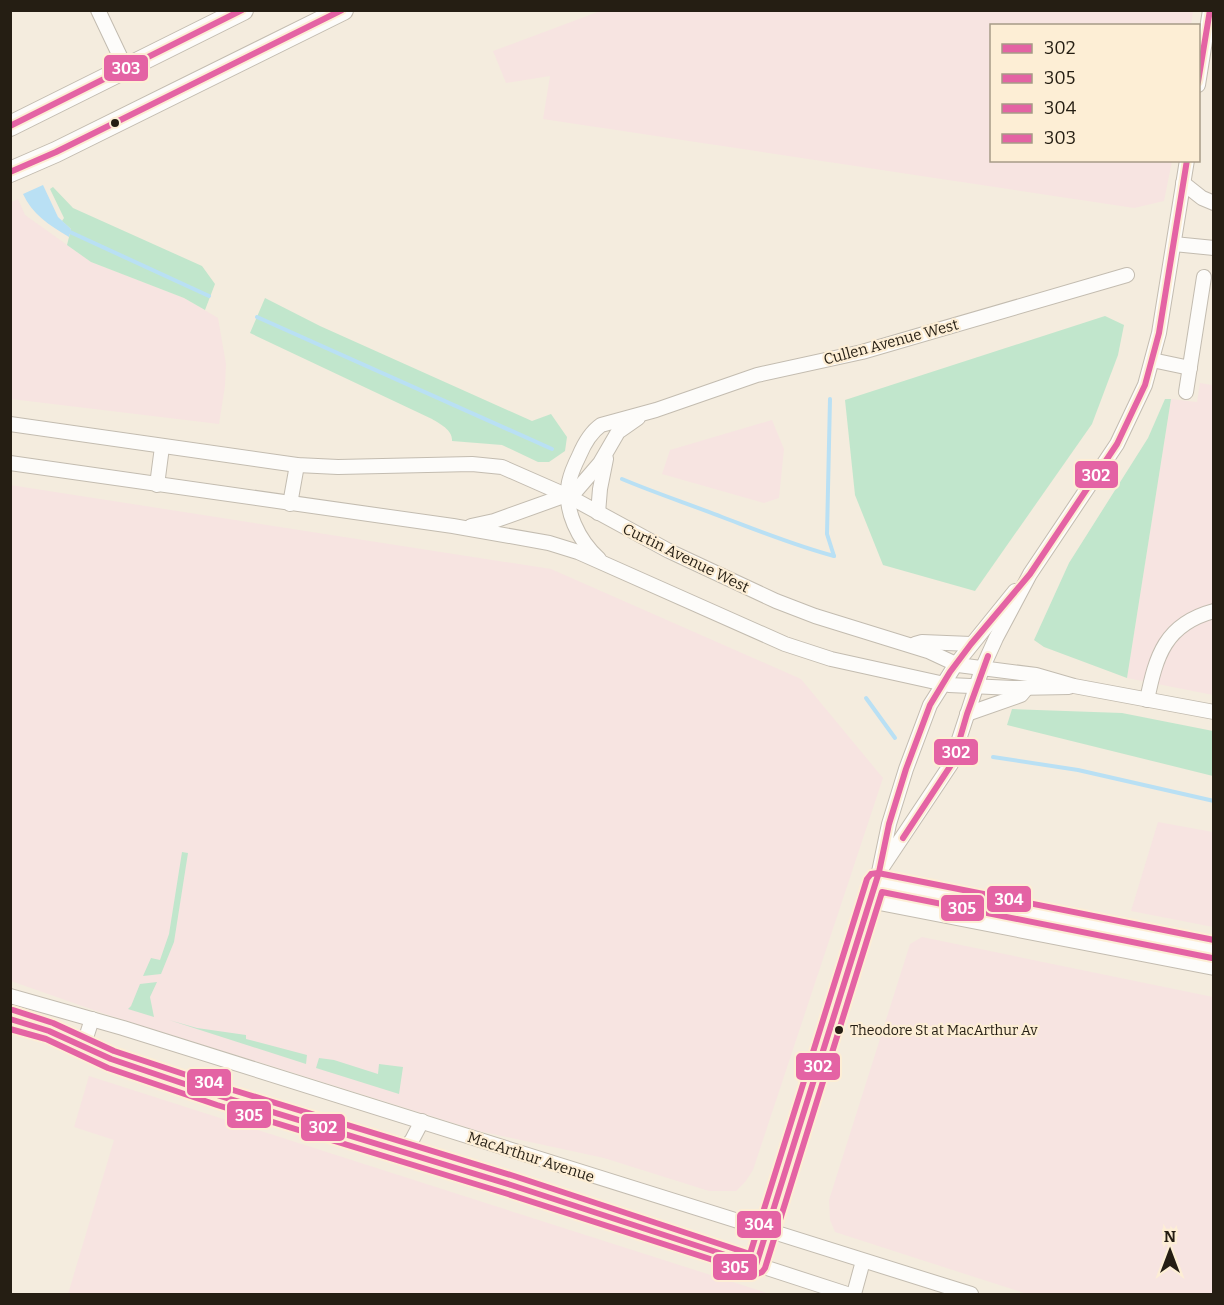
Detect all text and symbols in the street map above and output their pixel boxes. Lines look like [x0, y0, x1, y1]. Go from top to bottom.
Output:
legend [990, 24, 1200, 162]
text: 302 [1044, 37, 1076, 59]
line badge: 303 [103, 54, 149, 82]
text: 303 [112, 59, 140, 78]
text: 305 [1044, 67, 1075, 89]
text: 304 [1044, 97, 1077, 119]
unlabelled marker [109, 117, 121, 129]
text: 303 [1044, 127, 1076, 149]
street label: Cullen Avenue West [822, 315, 961, 369]
line badge: 302 [1074, 460, 1119, 489]
text: 302 [1082, 466, 1110, 485]
street label: Curtin Avenue West [620, 520, 753, 597]
line badge: 302 [933, 738, 979, 766]
text: 302 [942, 743, 970, 762]
line badge: 304 [986, 885, 1032, 913]
text: 304 [994, 890, 1024, 909]
line badge: 305 [940, 894, 985, 922]
text: 305 [948, 899, 976, 918]
place label: Theodore St at MacArthur Av [850, 1022, 1038, 1039]
marker: Theodore St at MacArthur Av [833, 1024, 845, 1036]
line badge: 302 [795, 1052, 841, 1081]
text: 302 [804, 1057, 832, 1076]
line badge: 304 [186, 1068, 232, 1097]
text: 304 [194, 1073, 224, 1092]
line badge: 305 [226, 1100, 272, 1129]
text: 305 [235, 1106, 263, 1125]
line badge: 302 [300, 1113, 346, 1142]
text: 302 [309, 1118, 337, 1137]
street label: MacArthur Avenue [465, 1128, 597, 1186]
line badge: 304 [736, 1210, 782, 1239]
text: 304 [744, 1215, 774, 1234]
north arrow [1140, 1221, 1200, 1281]
text: N [1164, 1227, 1176, 1246]
line badge: 305 [712, 1253, 758, 1281]
text: 305 [721, 1258, 749, 1277]

